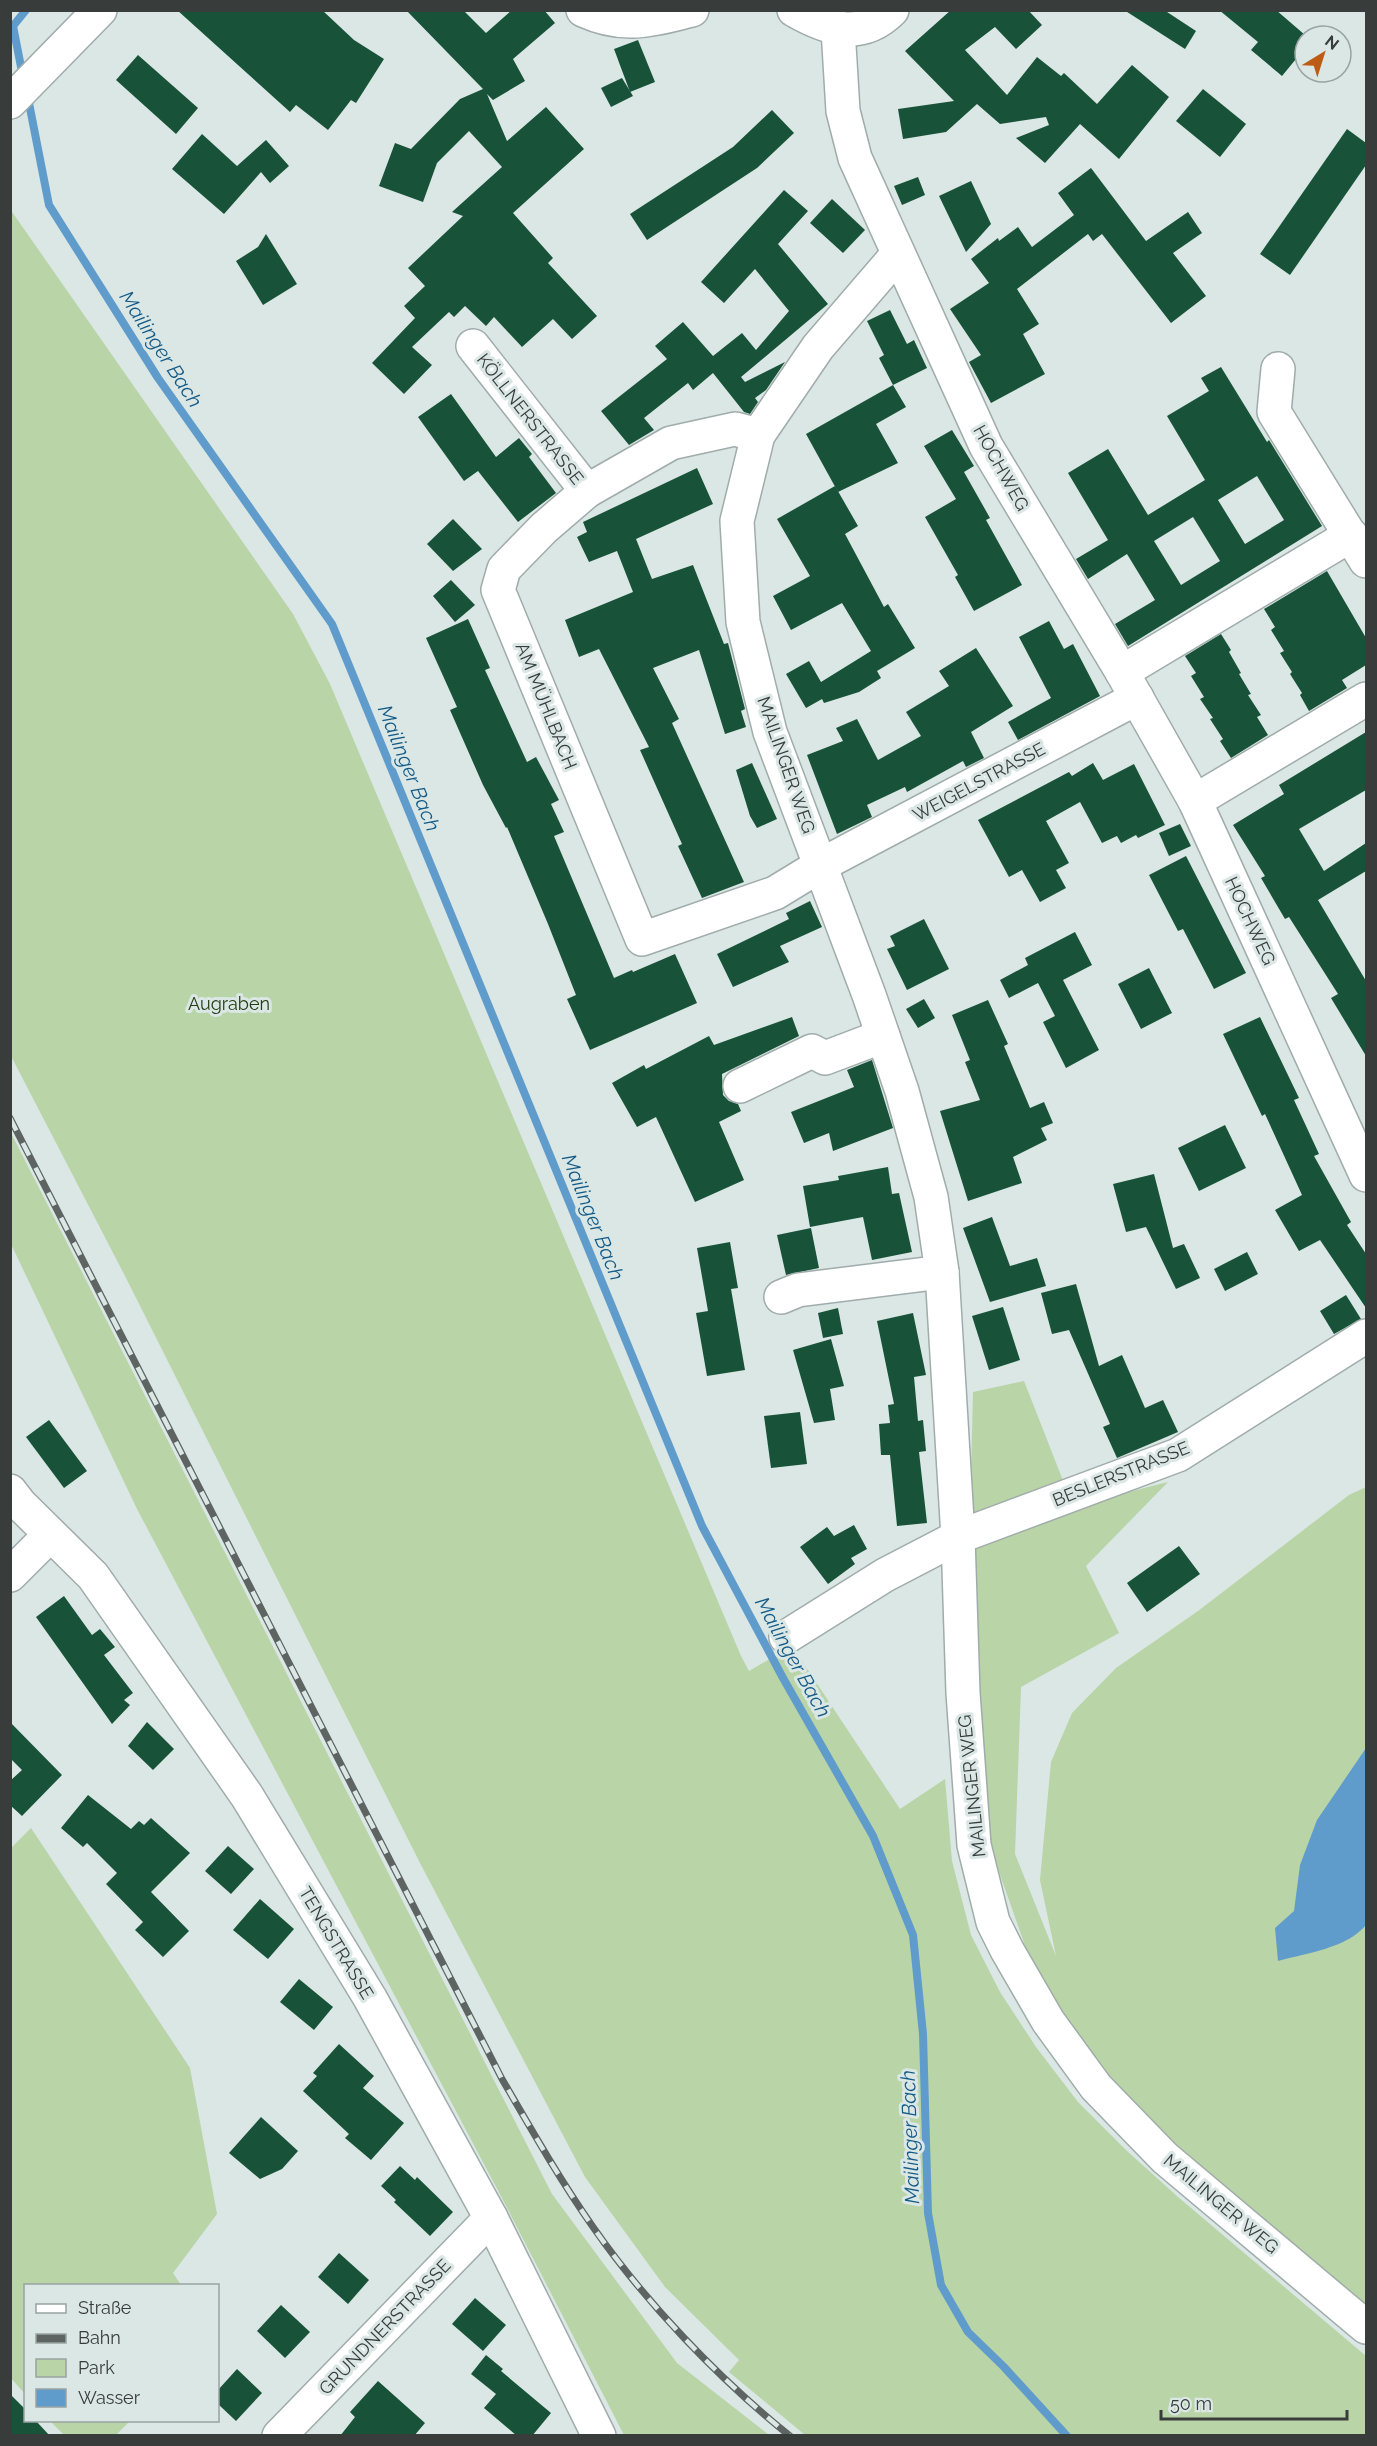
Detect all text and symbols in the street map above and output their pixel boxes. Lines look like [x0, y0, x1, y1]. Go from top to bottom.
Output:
north arrow [1293, 24, 1353, 84]
text: N [1321, 31, 1343, 54]
water label: Mailinger Bach [114, 286, 208, 412]
street label: KÖLLNERSTRASSE [473, 349, 588, 488]
street label: HOCHWEG [969, 421, 1034, 514]
street label: AM MÜHLBACH [511, 639, 581, 772]
street label: MAILINGER WEG [753, 694, 820, 836]
water label: Mailinger Bach [373, 701, 445, 835]
street label: WEIGELSTRASSE [909, 738, 1049, 825]
street label: HOCHWEG [1221, 873, 1280, 968]
park label: Augraben [188, 993, 270, 1014]
water label: Mailinger Bach [557, 1150, 629, 1284]
street label: BESLERSTRASSE [1049, 1437, 1192, 1511]
water label: Mailinger Bach [750, 1593, 836, 1721]
street label: MAILINGER WEG [954, 1714, 989, 1858]
street label: TENGSTRASSE [295, 1883, 378, 2003]
water label: Mailinger Bach [896, 2070, 924, 2204]
street label: MAILINGER WEG [1160, 2150, 1283, 2258]
street label: GRUNDNERSTRASSE [315, 2255, 455, 2399]
legend [24, 2284, 219, 2422]
text: Straße [78, 2297, 132, 2318]
text: Bahn [78, 2327, 121, 2348]
text: Park [78, 2357, 115, 2378]
scale bar [1161, 2383, 1347, 2421]
text: Wasser [78, 2387, 141, 2408]
text: 50 m [1170, 2393, 1212, 2414]

